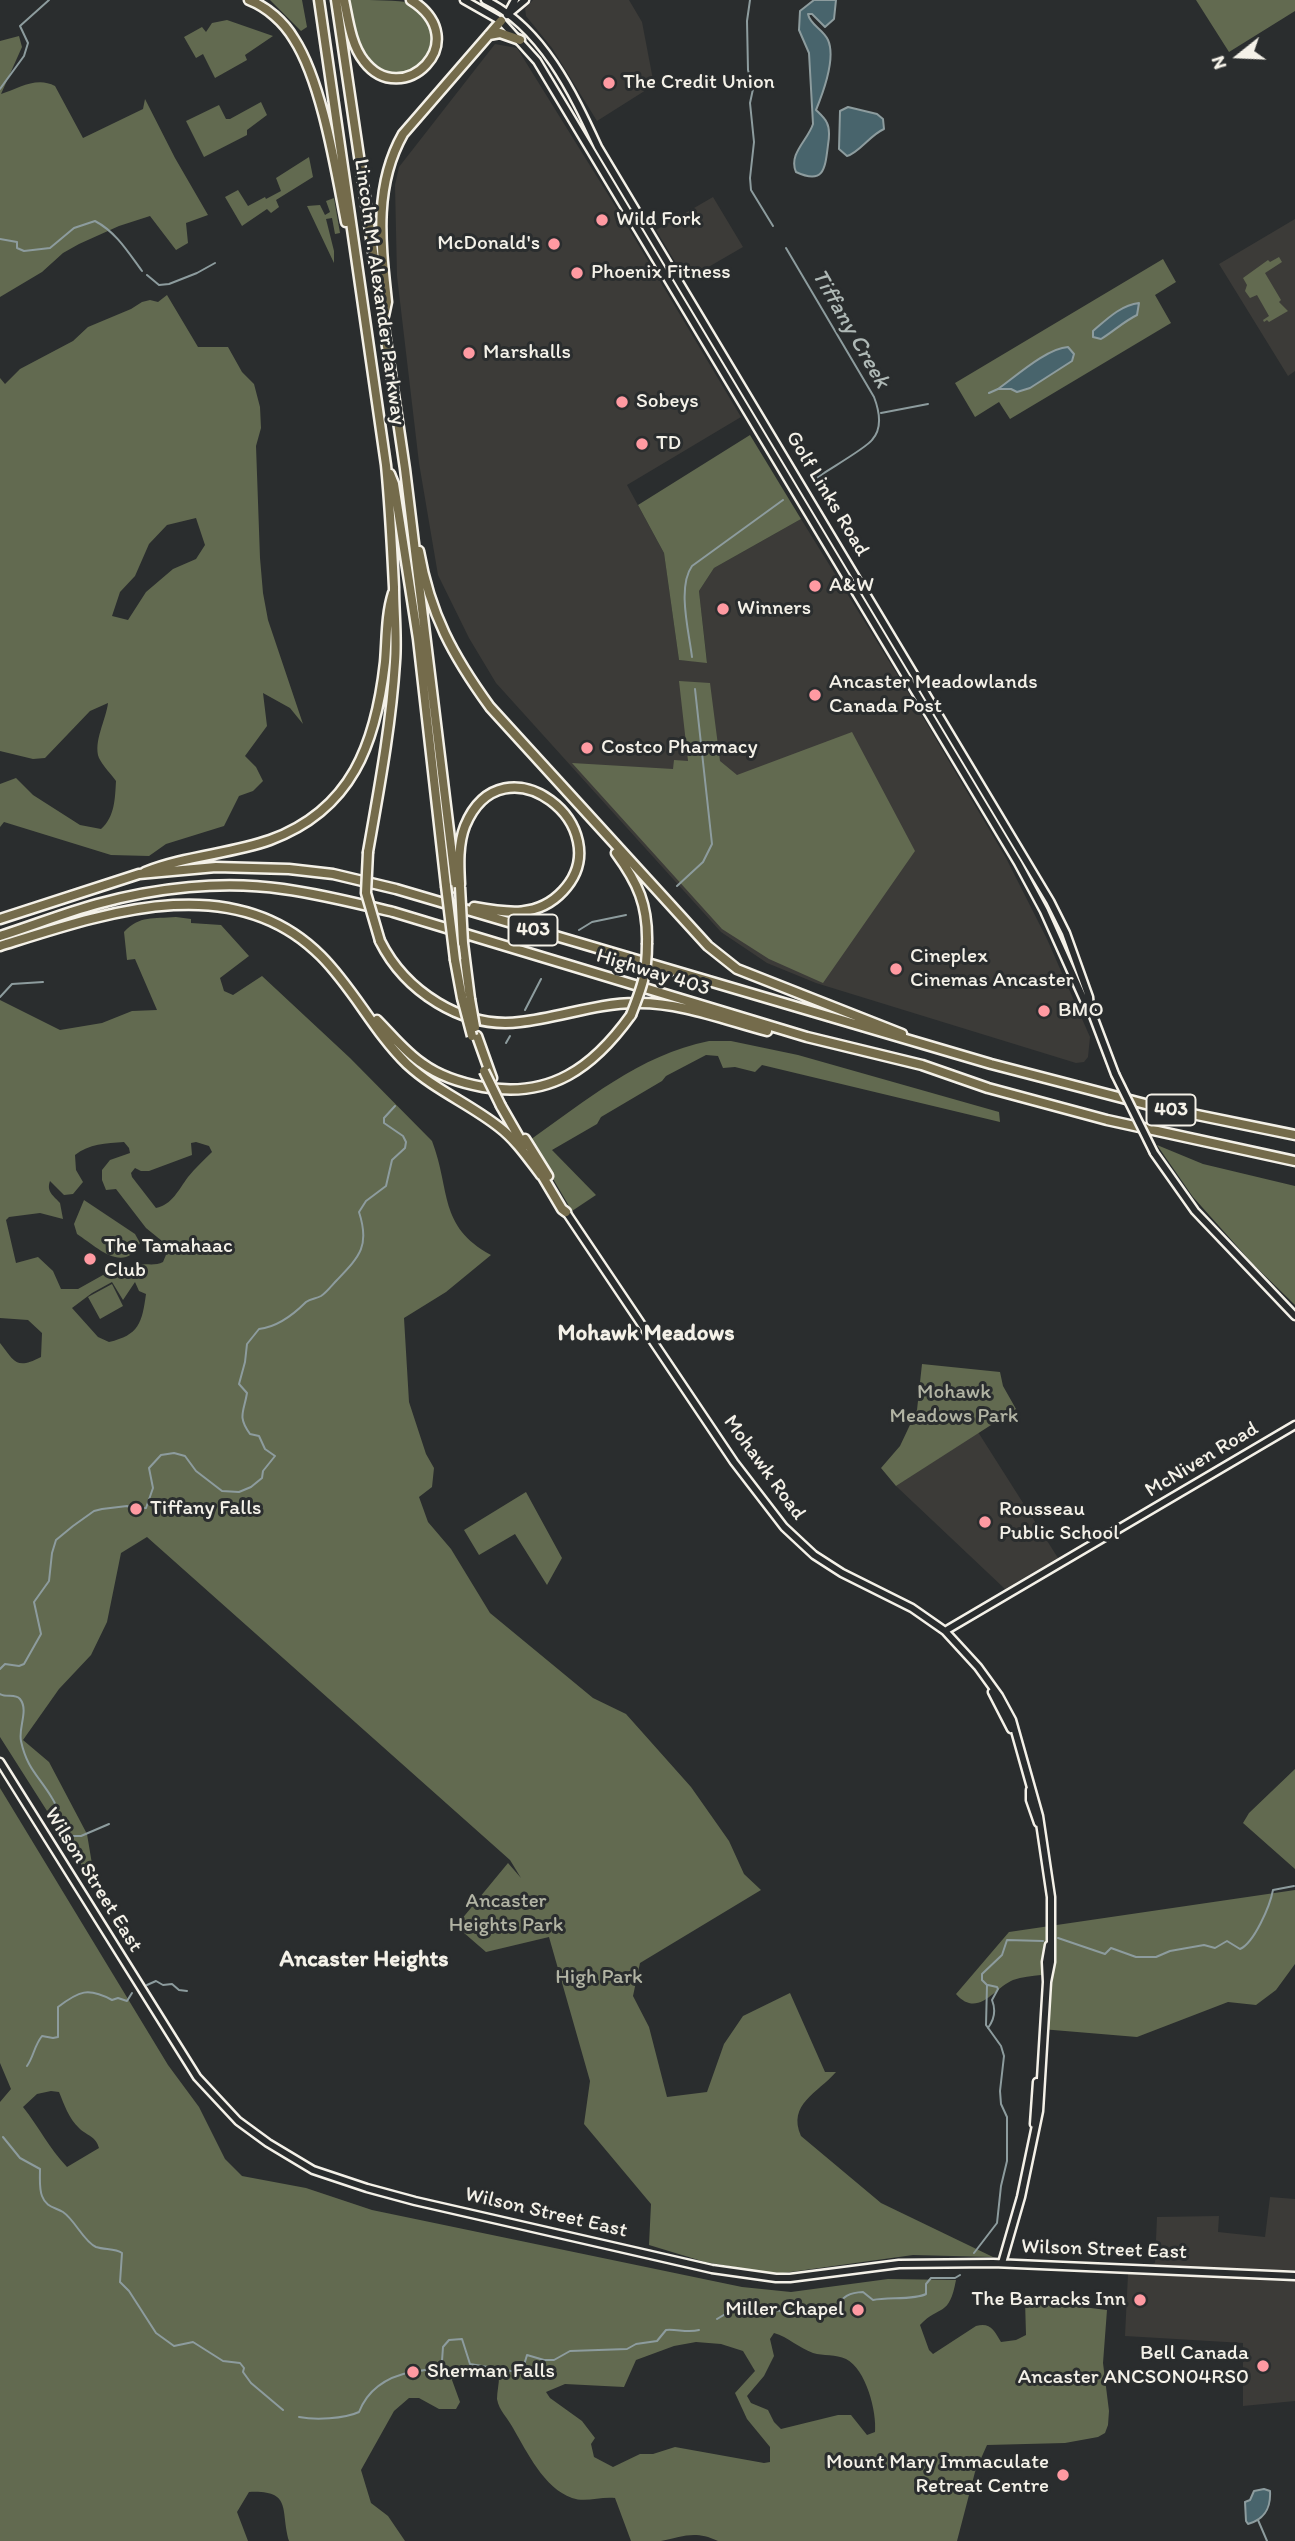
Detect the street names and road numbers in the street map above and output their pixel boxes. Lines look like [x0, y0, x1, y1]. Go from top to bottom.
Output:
street label: Lincoln M. Alexander Parkway [348, 157, 410, 427]
street label: Golf Links Road [780, 427, 874, 561]
road number: 403 [508, 914, 558, 946]
street label: Highway 403 [593, 944, 713, 1002]
road number: 403 [1146, 1094, 1196, 1126]
street label: Mohawk Road [717, 1410, 811, 1526]
street label: McNiven Road [1141, 1416, 1263, 1504]
street label: Wilson Street East [38, 1803, 148, 1957]
street label: Wilson Street East [462, 2182, 630, 2244]
street label: Wilson Street East [1021, 2235, 1187, 2265]

